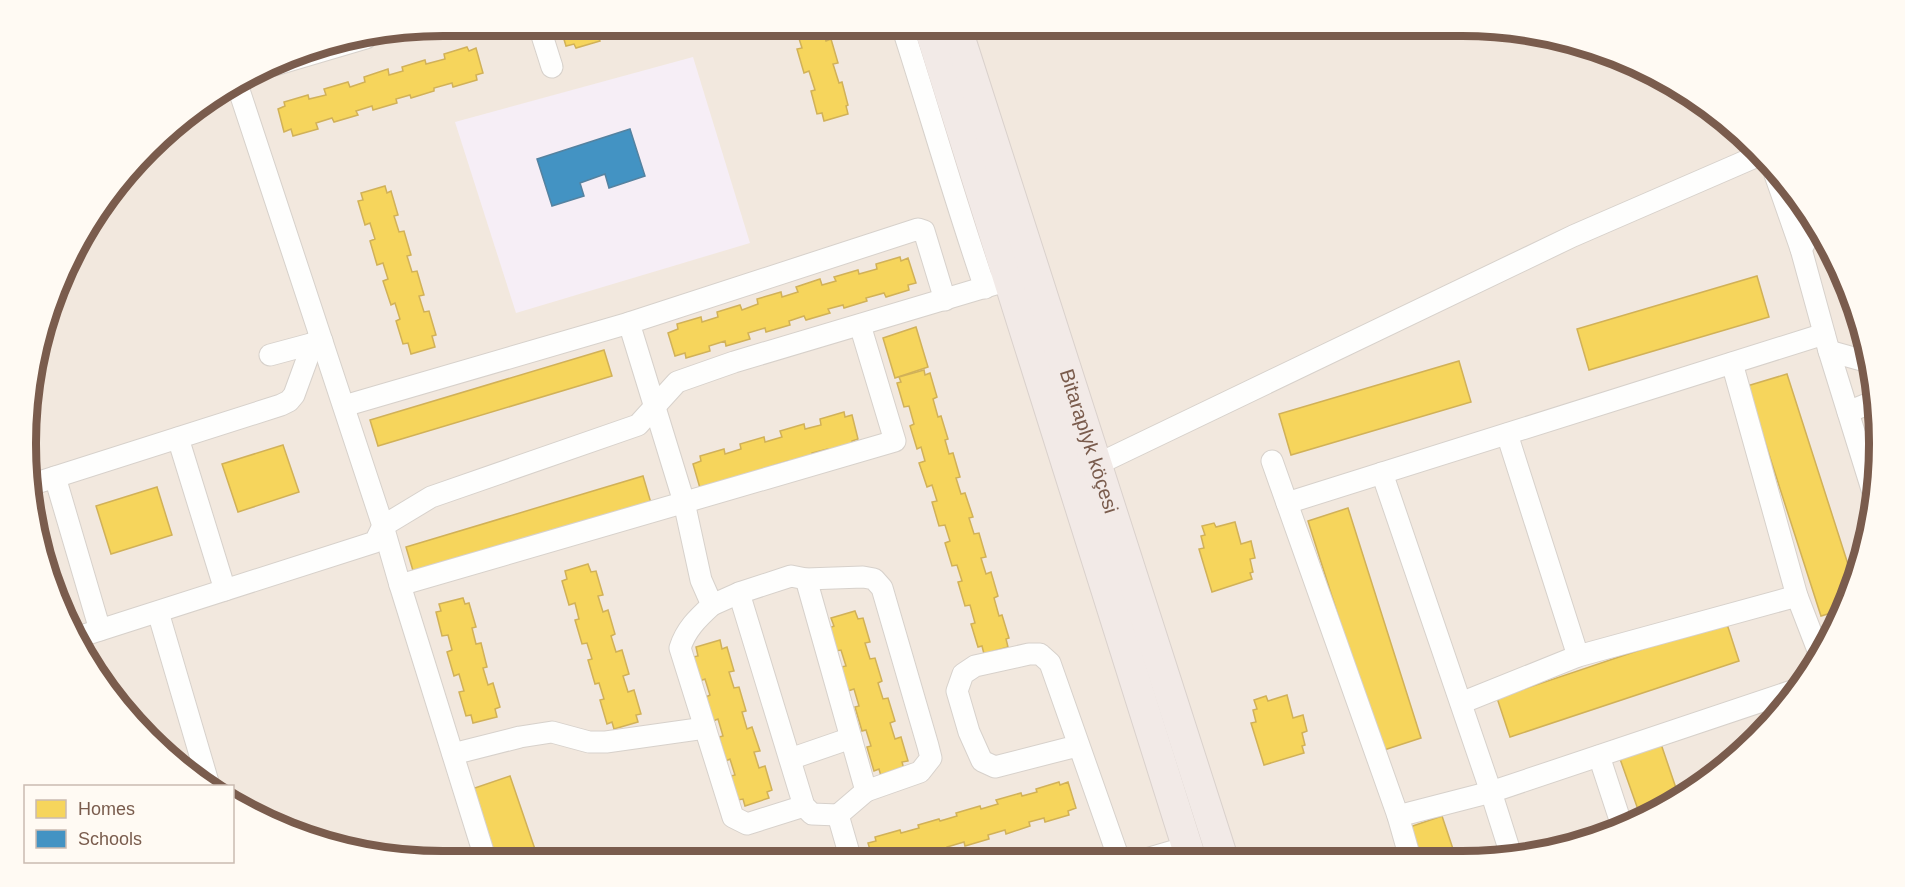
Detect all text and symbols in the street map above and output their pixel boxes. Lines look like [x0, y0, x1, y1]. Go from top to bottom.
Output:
street label: Bitaraplyk köçesi [1056, 366, 1122, 516]
legend [24, 785, 234, 863]
text: Homes [78, 799, 135, 819]
text: Schools [78, 829, 142, 849]

